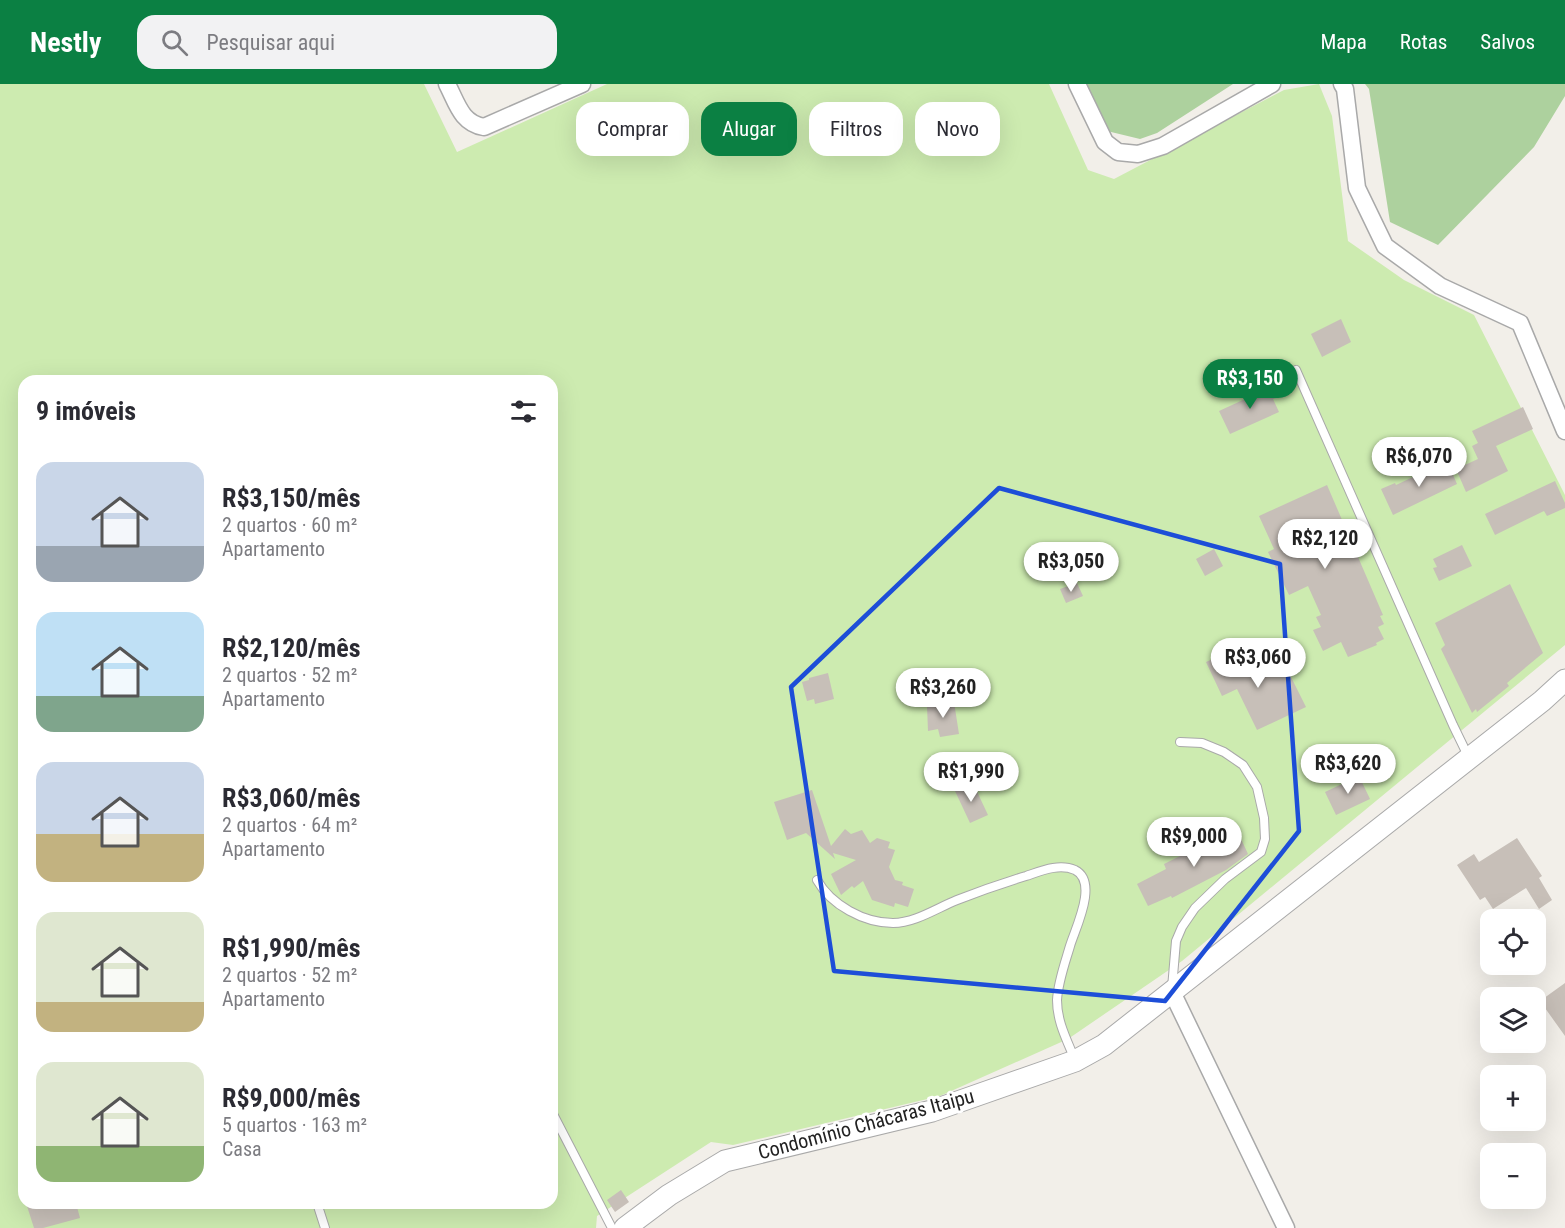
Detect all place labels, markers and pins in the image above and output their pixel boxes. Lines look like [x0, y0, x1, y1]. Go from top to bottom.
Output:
pin: R$3,150 [1195, 359, 1305, 410]
pin: R$6,070 [1364, 437, 1474, 488]
pin: R$2,120 [1270, 519, 1380, 570]
pin: R$3,050 [1016, 542, 1126, 593]
pin: R$3,060 [1203, 638, 1313, 689]
pin: R$3,260 [888, 668, 998, 719]
pin: R$3,620 [1293, 744, 1403, 795]
pin: R$1,990 [916, 752, 1026, 803]
pin: R$9,000 [1139, 817, 1249, 868]

